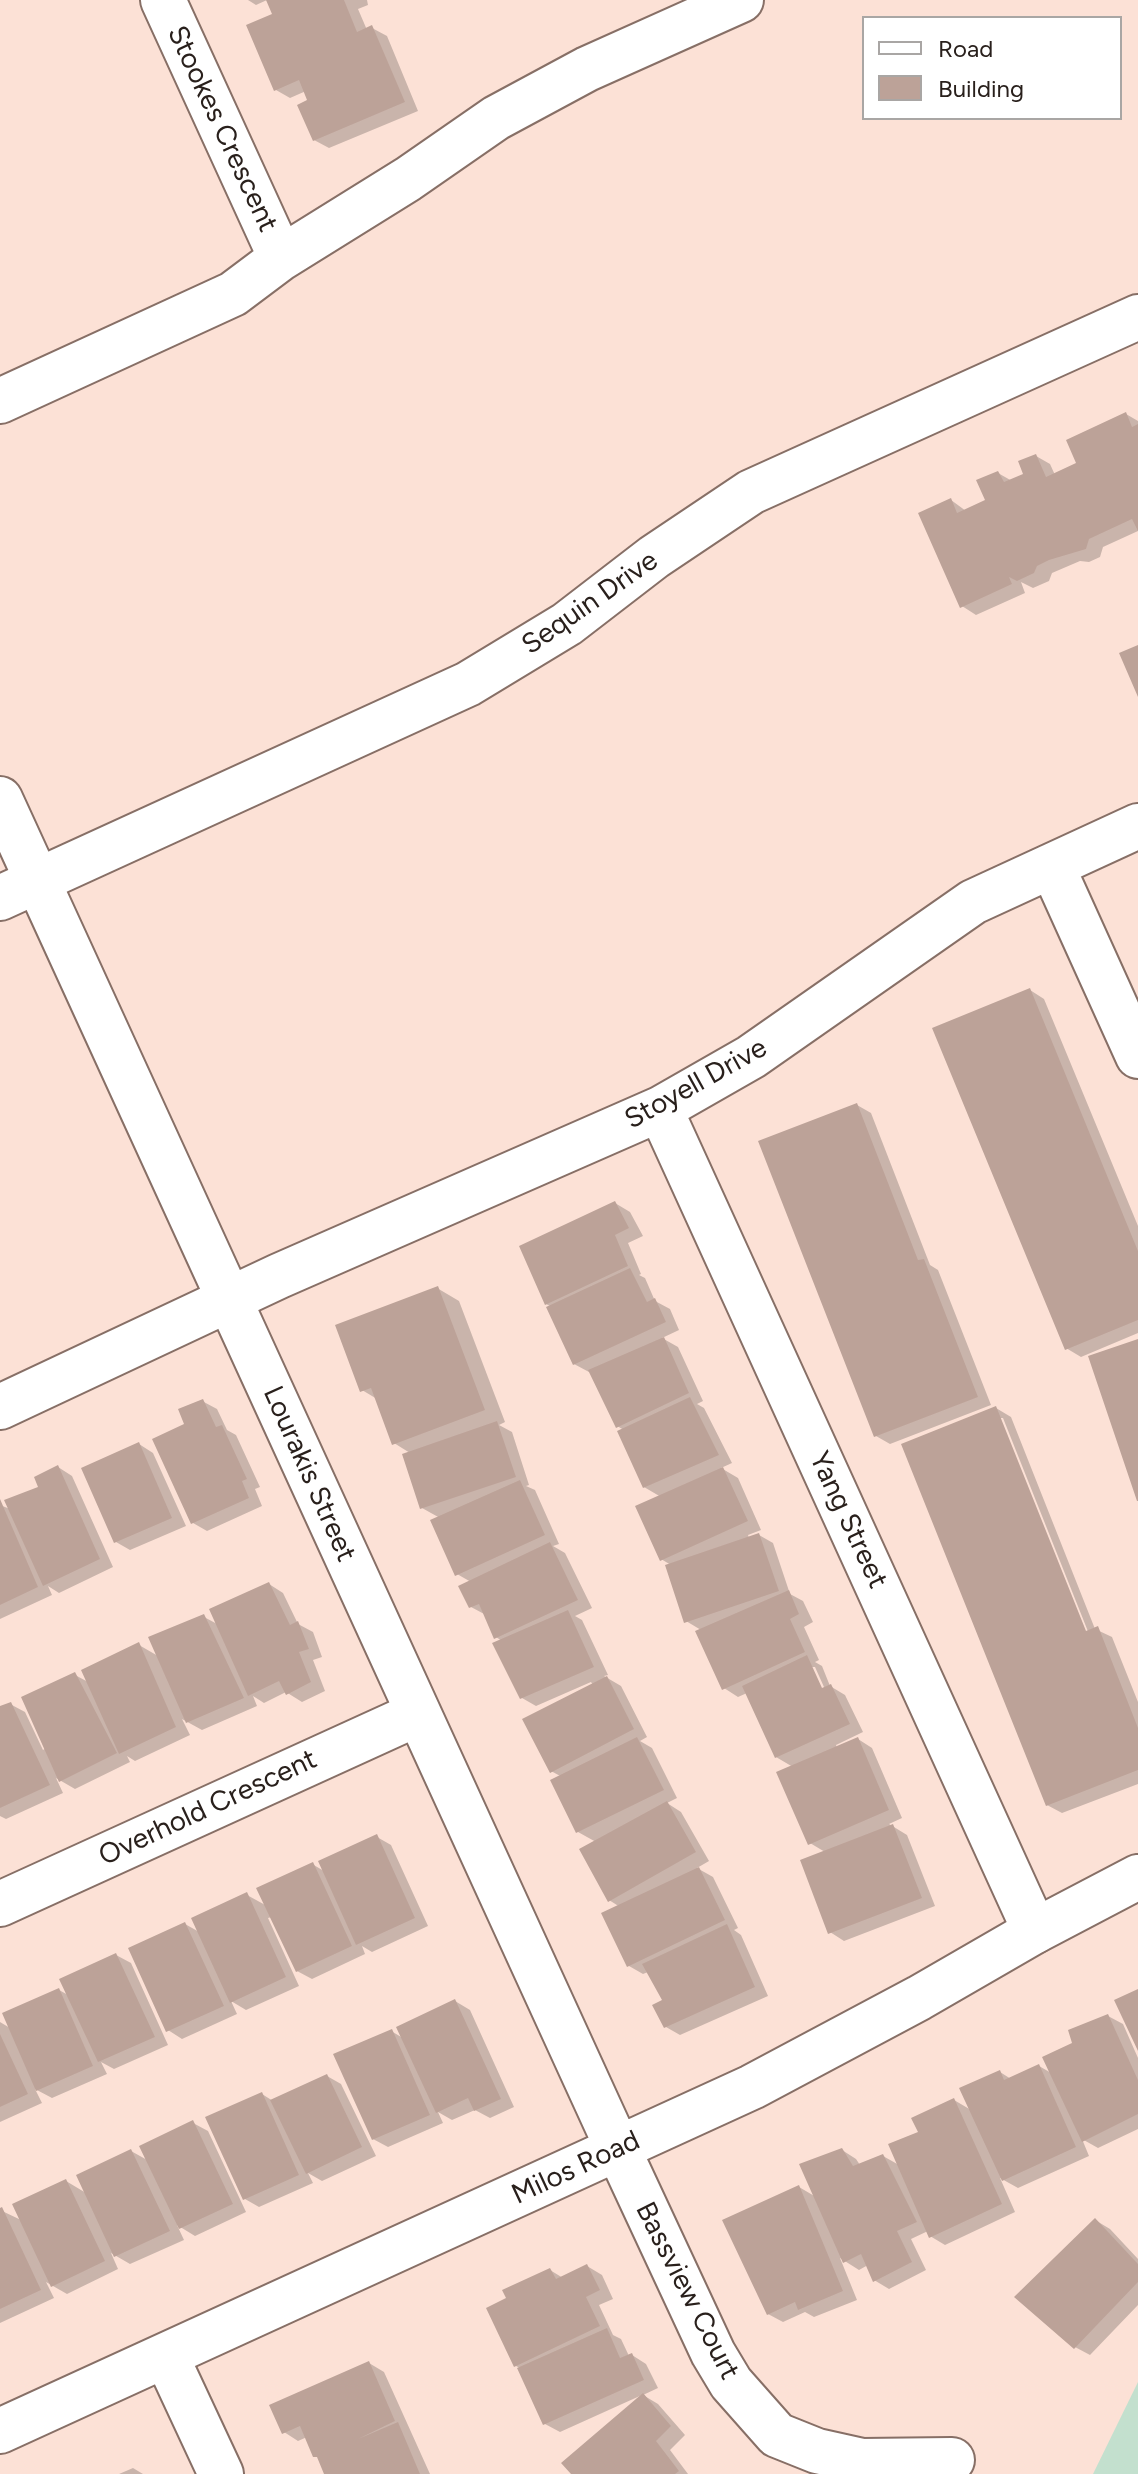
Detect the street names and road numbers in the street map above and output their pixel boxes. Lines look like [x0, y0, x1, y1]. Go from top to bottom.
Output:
street label: Stookes Crescent [160, 21, 284, 237]
street label: Sequin Drive [516, 544, 664, 662]
street label: Stoyell Drive [619, 1031, 773, 1137]
street label: Lourakis Street [255, 1381, 363, 1567]
street label: Yang Street [802, 1446, 894, 1594]
street label: Overhold Crescent [94, 1743, 322, 1873]
street label: Milos Road [507, 2124, 645, 2212]
street label: Bassview Court [628, 2197, 746, 2385]

